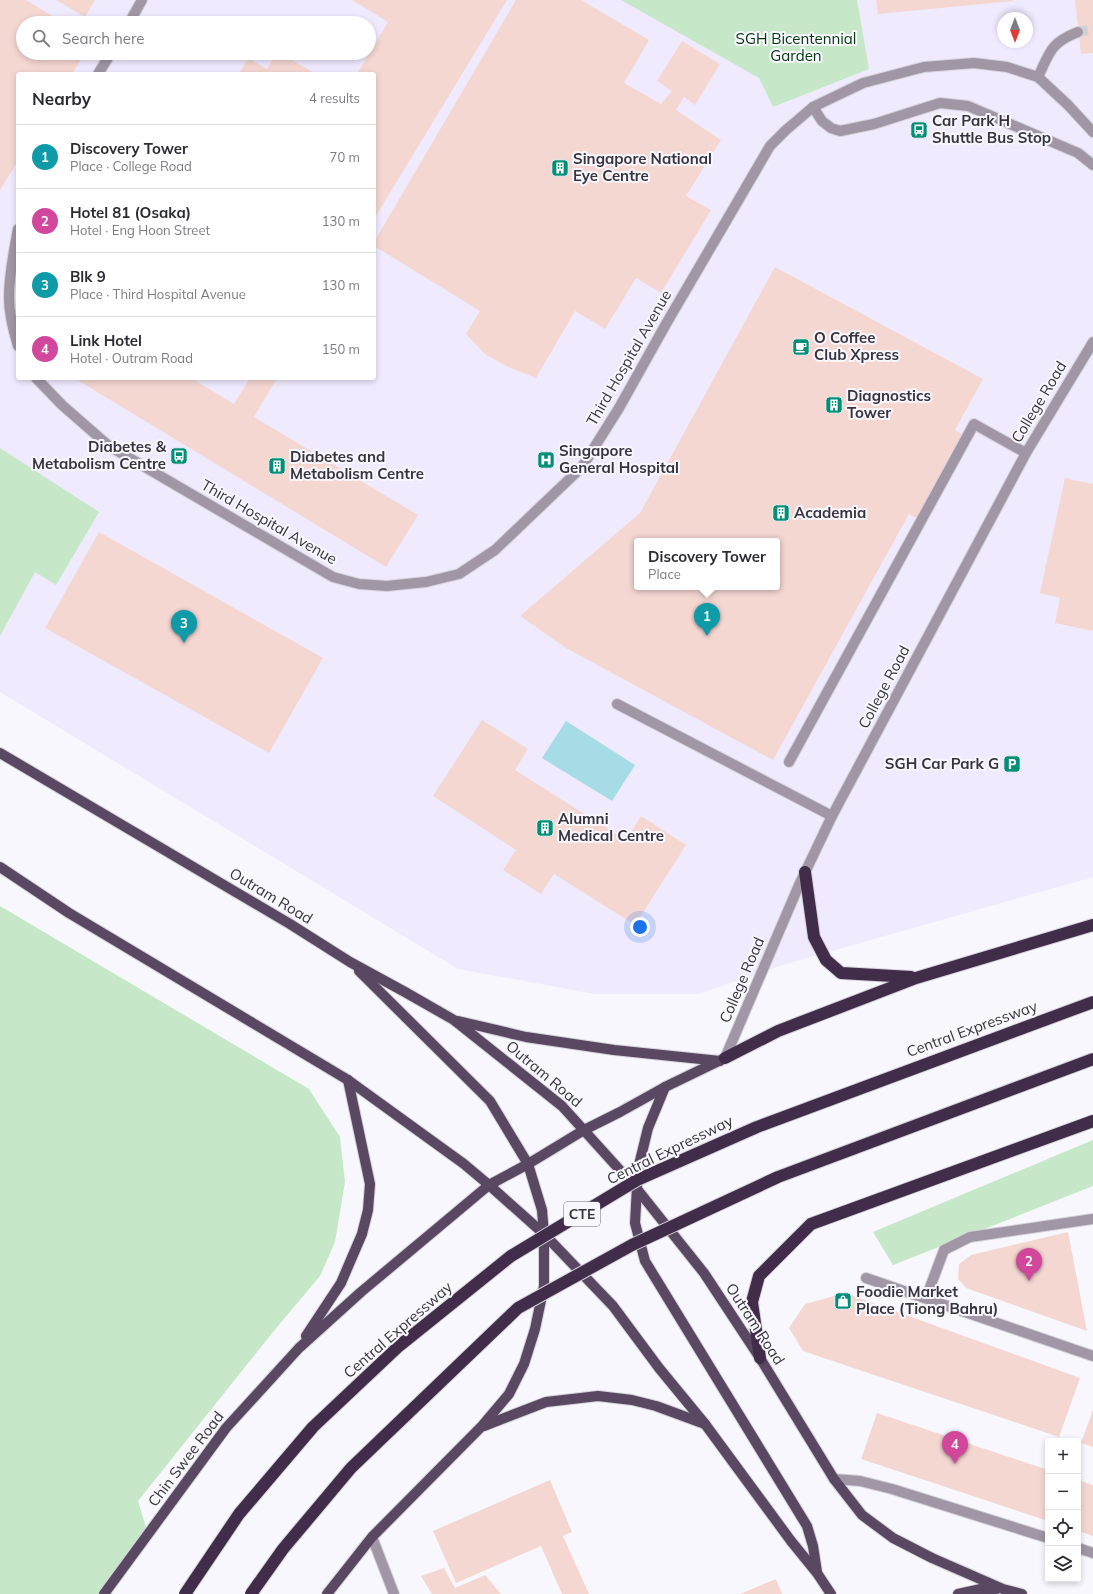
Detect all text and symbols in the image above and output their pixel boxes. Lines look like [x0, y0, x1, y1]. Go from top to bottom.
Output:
north arrow [997, 12, 1033, 48]
search box [16, 16, 376, 60]
icon: search [30, 27, 52, 49]
text: Search here [62, 29, 144, 48]
park label: SGH Bicentennial Garden [736, 29, 856, 65]
text: Nearby [32, 88, 91, 109]
text: 4 results [309, 90, 360, 106]
place label: Car Park H Shuttle Bus Stop [932, 111, 1051, 147]
bus stop icon: Car Park H Shuttle Bus Stop [909, 120, 929, 140]
text: Discovery Tower [70, 139, 188, 158]
text: 1 [41, 149, 49, 165]
text: 70 m [330, 149, 360, 165]
place label: Singapore National Eye Centre [573, 149, 712, 185]
text: Place · College Road [70, 158, 192, 174]
building icon: Singapore National Eye Centre [550, 158, 570, 178]
text: Hotel 81 (Osaka) [70, 203, 191, 222]
text: 2 [41, 213, 49, 229]
text: 130 m [322, 213, 360, 229]
text: Hotel · Eng Hoon Street [70, 222, 210, 238]
text: Blk 9 [70, 267, 106, 286]
text: 3 [41, 277, 49, 293]
text: 130 m [322, 277, 360, 293]
text: Place · Third Hospital Avenue [70, 286, 246, 302]
street label: Third Hospital Avenue [582, 286, 675, 429]
place label: O Coffee Club Xpress [814, 328, 899, 364]
text: Link Hotel [70, 331, 142, 350]
cafe icon: O Coffee Club Xpress [791, 337, 811, 357]
text: 4 [41, 341, 49, 357]
text: 150 m [322, 341, 360, 357]
text: Hotel · Outram Road [70, 350, 193, 366]
street label: College Road [1007, 358, 1070, 446]
place label: Diagnostics Tower [847, 386, 931, 422]
building icon: Diagnostics Tower [824, 395, 844, 415]
place label: Diabetes & Metabolism Centre [32, 437, 167, 473]
place label: Singapore General Hospital [559, 441, 679, 477]
bus stop icon: Diabetes & Metabolism Centre [169, 446, 189, 466]
place label: Diabetes and Metabolism Centre [290, 447, 424, 483]
hospital icon: Singapore General Hospital [536, 450, 556, 470]
building icon: Diabetes and Metabolism Centre [267, 456, 287, 476]
street label: Third Hospital Avenue [198, 475, 341, 568]
building icon: Academia [771, 503, 791, 523]
place label: Academia [794, 503, 866, 522]
popup [634, 538, 780, 590]
text: Discovery Tower [648, 547, 766, 566]
text: Place [648, 566, 681, 582]
pin: 1 [694, 603, 720, 636]
pin: 3 [171, 610, 197, 643]
street label: College Road [854, 642, 913, 732]
place label: SGH Car Park G [885, 754, 999, 773]
parking icon: SGH Car Park G [1002, 754, 1022, 774]
place label: Alumni Medical Centre [558, 809, 664, 845]
building icon: Alumni Medical Centre [535, 818, 555, 838]
street label: Outram Road [226, 863, 316, 928]
your location [630, 917, 650, 937]
street label: College Road [715, 934, 768, 1026]
street label: Central Expressway [904, 996, 1040, 1061]
street label: Outram Road [502, 1036, 586, 1111]
street label: Central Expressway [604, 1111, 736, 1188]
road number: CTE [564, 1202, 600, 1226]
pin: 2 [1016, 1248, 1042, 1281]
street label: Central Expressway [339, 1277, 456, 1382]
street label: Outram Road [722, 1279, 789, 1368]
place label: Foodie Market Place (Tiong Bahru) [856, 1282, 998, 1318]
shop icon: Foodie Market Place (Tiong Bahru) [833, 1291, 853, 1311]
street label: Chin Swee Road [144, 1407, 228, 1510]
pin: 4 [942, 1431, 968, 1464]
map controls [1045, 1438, 1081, 1582]
button: + [1045, 1438, 1081, 1474]
button: − [1045, 1474, 1081, 1510]
button: locate [1045, 1510, 1081, 1546]
button: layers [1045, 1546, 1081, 1582]

